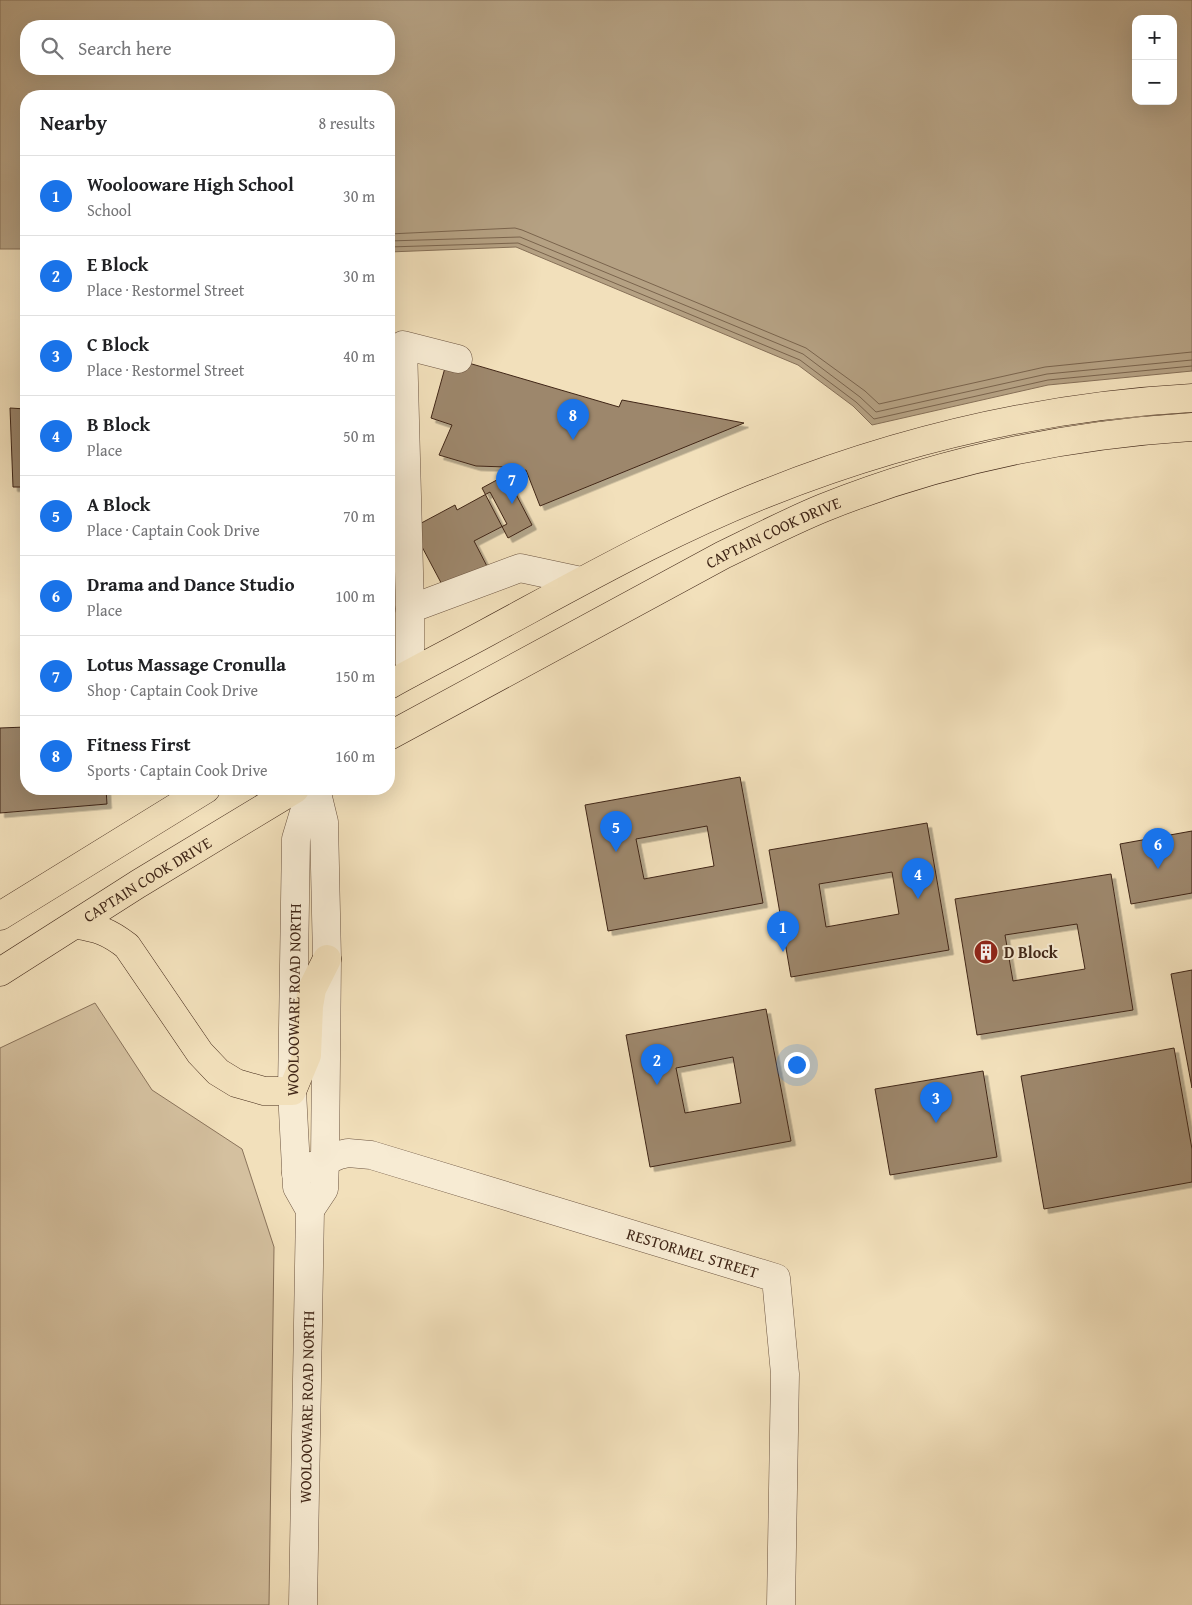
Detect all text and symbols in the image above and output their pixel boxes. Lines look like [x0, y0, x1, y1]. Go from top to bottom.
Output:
map controls [1132, 15, 1177, 105]
button: + [1132, 15, 1177, 60]
search box [20, 20, 395, 75]
icon: search [38, 34, 66, 62]
text: Search here [78, 34, 172, 62]
button: − [1132, 60, 1177, 105]
text: Nearby [40, 107, 107, 138]
text: 8 results [318, 111, 375, 135]
text: Woolooware High School [87, 170, 294, 198]
text: 1 [52, 184, 60, 208]
text: 30 m [343, 184, 375, 208]
text: School [87, 198, 131, 222]
text: E Block [87, 250, 148, 278]
text: 2 [52, 264, 60, 288]
text: 30 m [343, 264, 375, 288]
text: Place · Restormel Street [87, 278, 245, 302]
text: C Block [87, 330, 149, 358]
text: 3 [52, 344, 60, 368]
text: 40 m [343, 344, 375, 368]
text: Place · Restormel Street [87, 358, 245, 382]
pin: 8 [557, 399, 589, 440]
text: B Block [87, 410, 150, 438]
text: 4 [52, 424, 60, 448]
text: 50 m [343, 424, 375, 448]
text: Place [87, 438, 122, 462]
pin: 7 [496, 463, 528, 504]
text: A Block [87, 490, 150, 518]
street label: CAPTAIN COOK DRIVE [701, 490, 844, 574]
text: 5 [52, 504, 60, 528]
text: 70 m [343, 504, 375, 528]
text: Place · Captain Cook Drive [87, 518, 260, 542]
text: Drama and Dance Studio [87, 570, 295, 598]
text: 6 [52, 584, 60, 608]
text: 100 m [335, 584, 375, 608]
text: Place [87, 598, 122, 622]
text: Lotus Massage Cronulla [87, 650, 286, 678]
text: 7 [52, 664, 60, 688]
text: 150 m [335, 664, 375, 688]
text: Shop · Captain Cook Drive [87, 678, 258, 702]
text: Fitness First [87, 730, 191, 758]
text: 8 [52, 744, 60, 768]
text: 160 m [335, 744, 375, 768]
text: Sports · Captain Cook Drive [87, 758, 268, 782]
pin: 5 [600, 811, 632, 852]
pin: 6 [1142, 828, 1174, 869]
street label: CAPTAIN COOK DRIVE [78, 830, 216, 928]
pin: 4 [902, 858, 934, 899]
street label: WOOLOOWARE ROAD NORTH [280, 903, 307, 1096]
pin: 1 [767, 911, 799, 952]
building icon: D Block [973, 939, 999, 965]
place label: D Block [1004, 940, 1058, 964]
pin: 2 [641, 1044, 673, 1085]
your location [784, 1052, 810, 1078]
pin: 3 [920, 1082, 952, 1123]
street label: RESTORMEL STREET [624, 1221, 762, 1284]
street label: WOOLOOWARE ROAD NORTH [293, 1310, 320, 1504]

